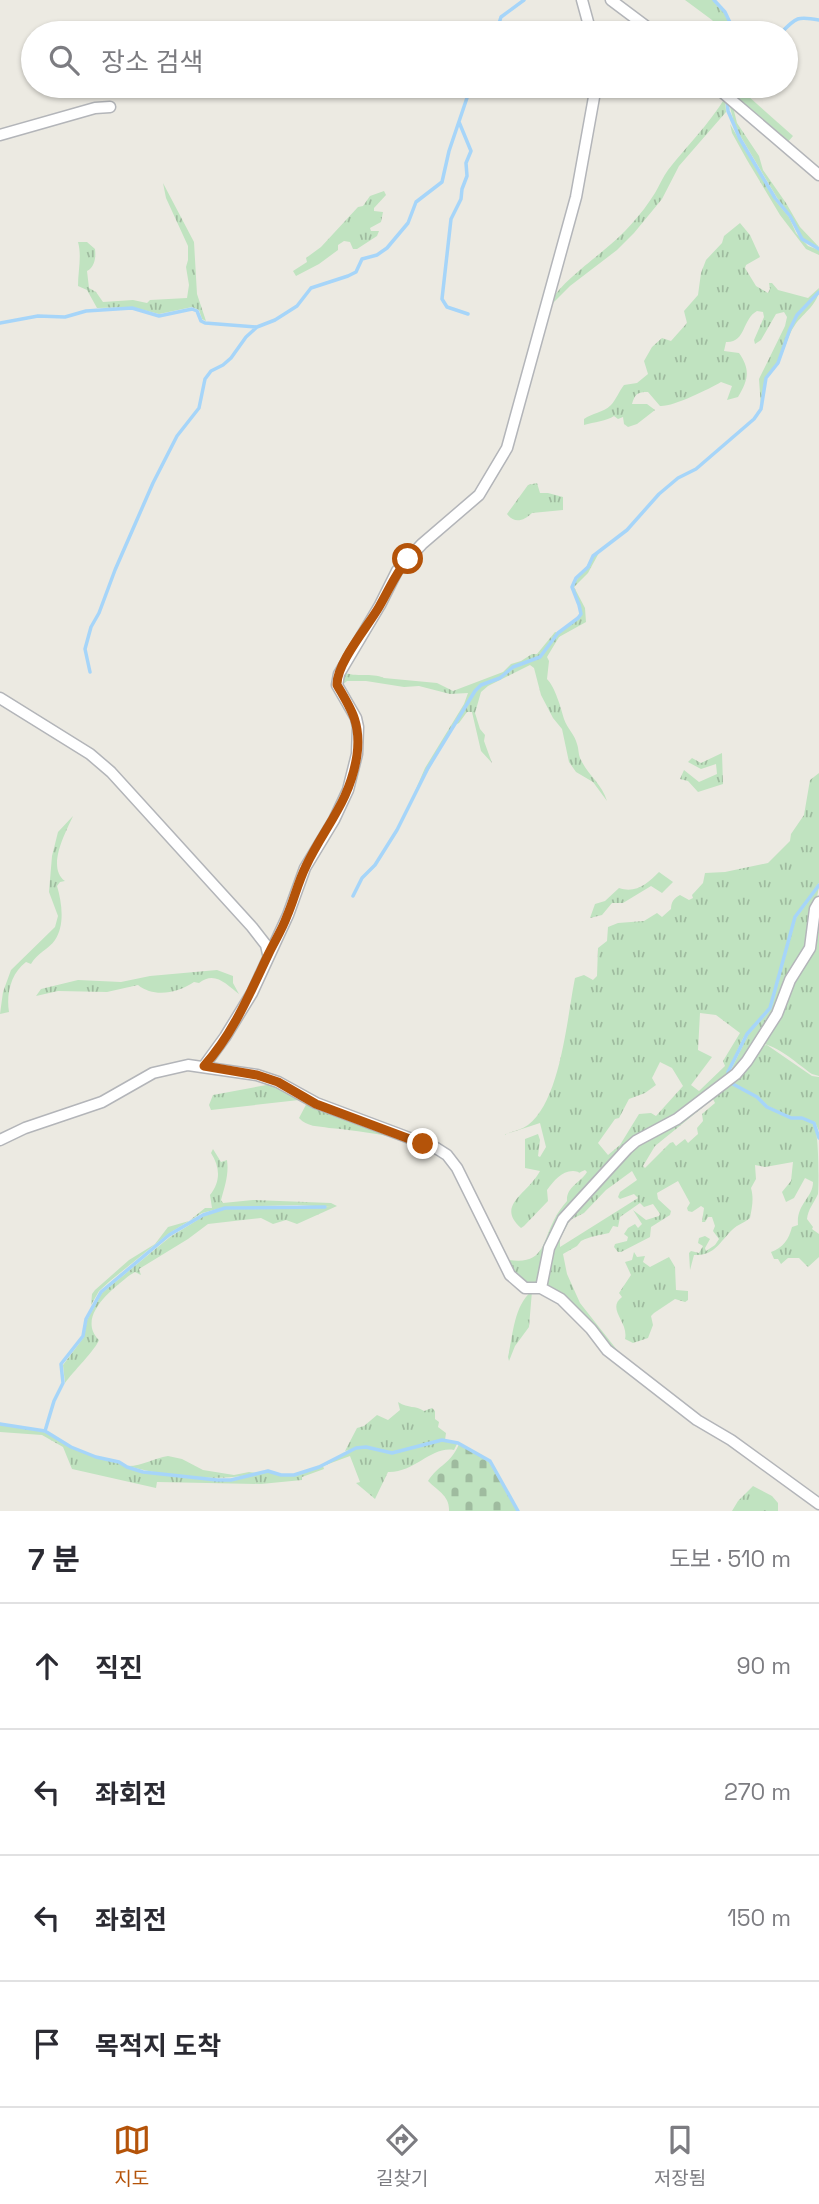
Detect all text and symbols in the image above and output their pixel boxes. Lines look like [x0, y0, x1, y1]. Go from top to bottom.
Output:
search box [21, 21, 798, 98]
icon: search [45, 41, 83, 79]
text: 장소 검색 [101, 45, 203, 79]
route start [392, 543, 423, 574]
route end [407, 1128, 438, 1159]
text: 7 분 [28, 1540, 80, 1579]
text: 도보 · 510 m [669, 1544, 791, 1574]
icon: ahead [28, 1647, 66, 1685]
text: 직진 [95, 1651, 143, 1685]
text: 90 m [736, 1651, 791, 1681]
icon: left [28, 1773, 66, 1811]
text: 좌회전 [95, 1777, 167, 1811]
text: 270 m [724, 1777, 791, 1807]
icon: left [28, 1899, 66, 1937]
text: 좌회전 [95, 1903, 167, 1937]
text: 150 m [727, 1903, 791, 1933]
icon: arrive [28, 2025, 66, 2063]
text: 목적지 도착 [95, 2029, 221, 2063]
tab: 지도 [113, 2121, 151, 2191]
tab: 길찾기 [376, 2121, 428, 2191]
tab: 저장됨 [654, 2121, 706, 2191]

